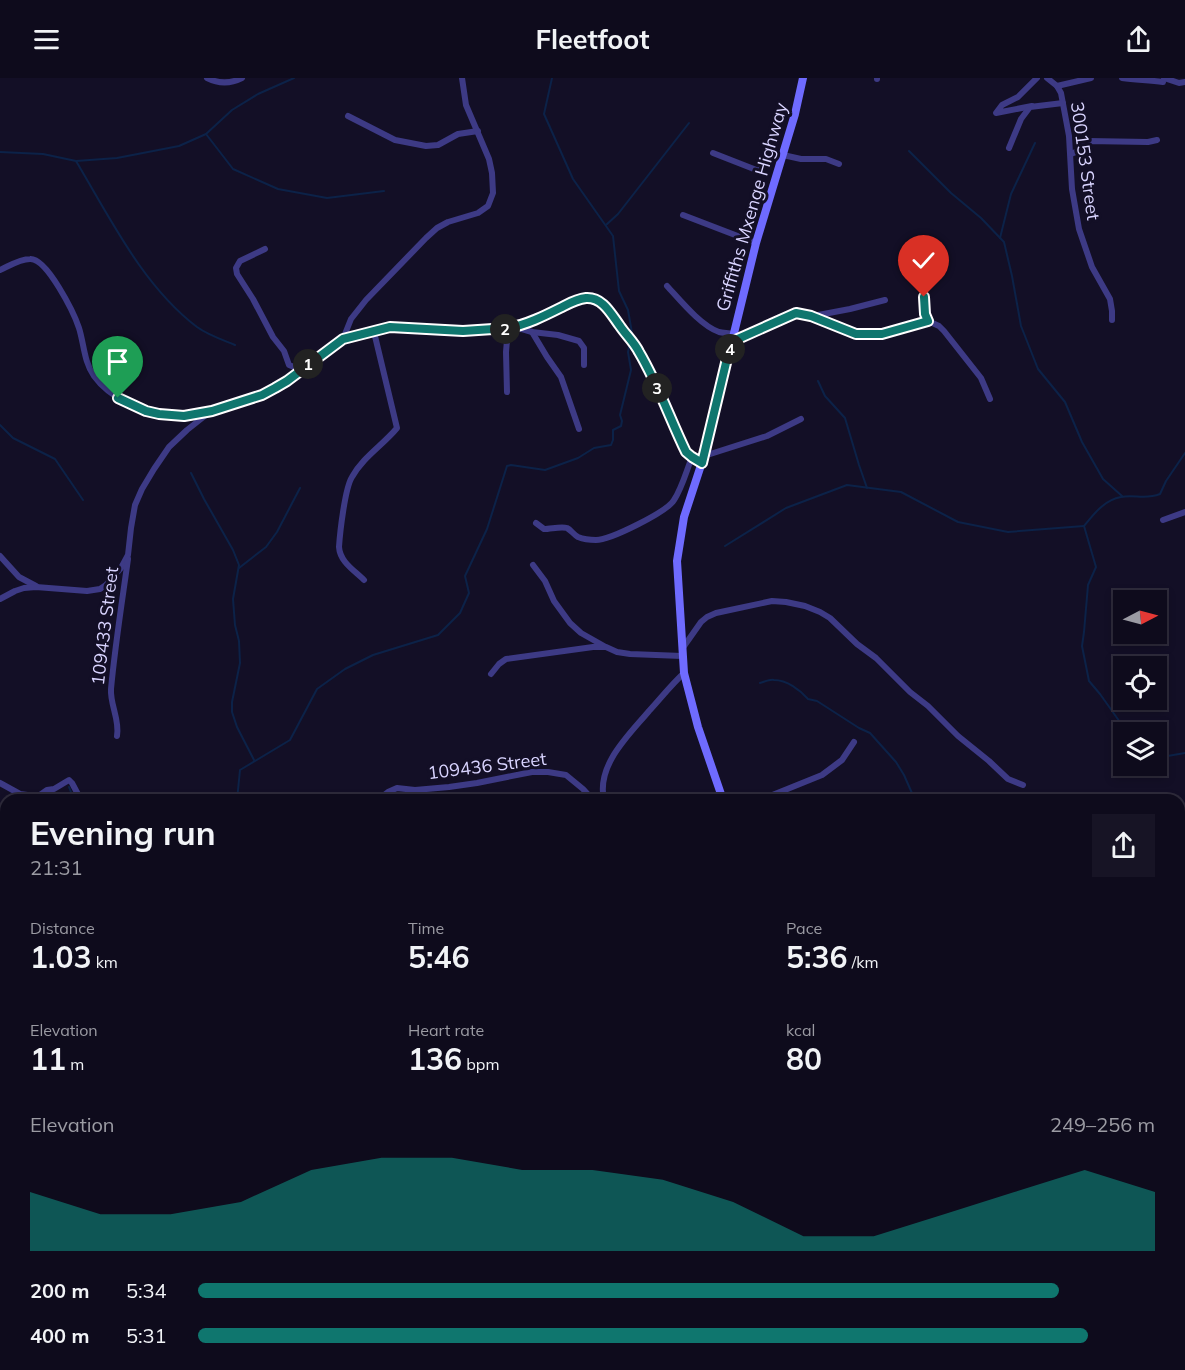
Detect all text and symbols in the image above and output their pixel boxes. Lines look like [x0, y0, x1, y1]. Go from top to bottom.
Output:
text: Fleetfoot [536, 22, 649, 56]
icon: menu [30, 23, 63, 56]
icon: share [1122, 23, 1155, 56]
street label: Griffiths Mxenge Highway [711, 99, 792, 314]
street label: 300153 Street [1066, 100, 1105, 222]
pin [898, 235, 949, 297]
icon: check [907, 244, 940, 277]
pin: 2 [490, 314, 520, 344]
text: 2 [500, 319, 510, 339]
pin: 4 [715, 334, 745, 364]
pin [92, 336, 143, 398]
text: 4 [725, 339, 735, 359]
icon: arrive [101, 345, 134, 378]
pin: 1 [293, 349, 323, 379]
text: 1 [303, 354, 313, 374]
pin: 3 [642, 373, 672, 403]
text: 3 [652, 378, 662, 398]
street label: 109433 Street [86, 565, 123, 687]
north arrow [1113, 590, 1167, 644]
map controls [1113, 590, 1167, 776]
button: locate [1113, 656, 1167, 710]
button: layers [1113, 722, 1167, 776]
street label: 109436 Street [426, 747, 548, 784]
text: Evening run [30, 812, 216, 853]
button: share [1092, 814, 1155, 877]
text: 21:31 [30, 855, 83, 880]
text: Distance [30, 918, 95, 938]
text: Time [408, 918, 444, 938]
text: Pace [786, 918, 822, 938]
text: 1.03 [30, 938, 91, 976]
text: 5:46 [408, 938, 469, 976]
text: 5:36 [786, 938, 847, 976]
text: km [91, 952, 118, 972]
text: /km [847, 952, 878, 972]
text: Elevation [30, 1020, 98, 1040]
text: Heart rate [408, 1020, 484, 1040]
text: kcal [786, 1020, 815, 1040]
text: 11 [30, 1040, 66, 1078]
text: 136 [408, 1040, 462, 1078]
text: 80 [786, 1040, 822, 1078]
text: m [66, 1054, 84, 1074]
text: bpm [462, 1054, 499, 1074]
text: Elevation [30, 1112, 115, 1137]
text: 249–256 m [1050, 1112, 1155, 1137]
text: 200 m [30, 1278, 89, 1303]
text: 5:34 [126, 1278, 167, 1303]
text: 400 m [30, 1323, 89, 1348]
text: 5:31 [126, 1323, 167, 1348]

